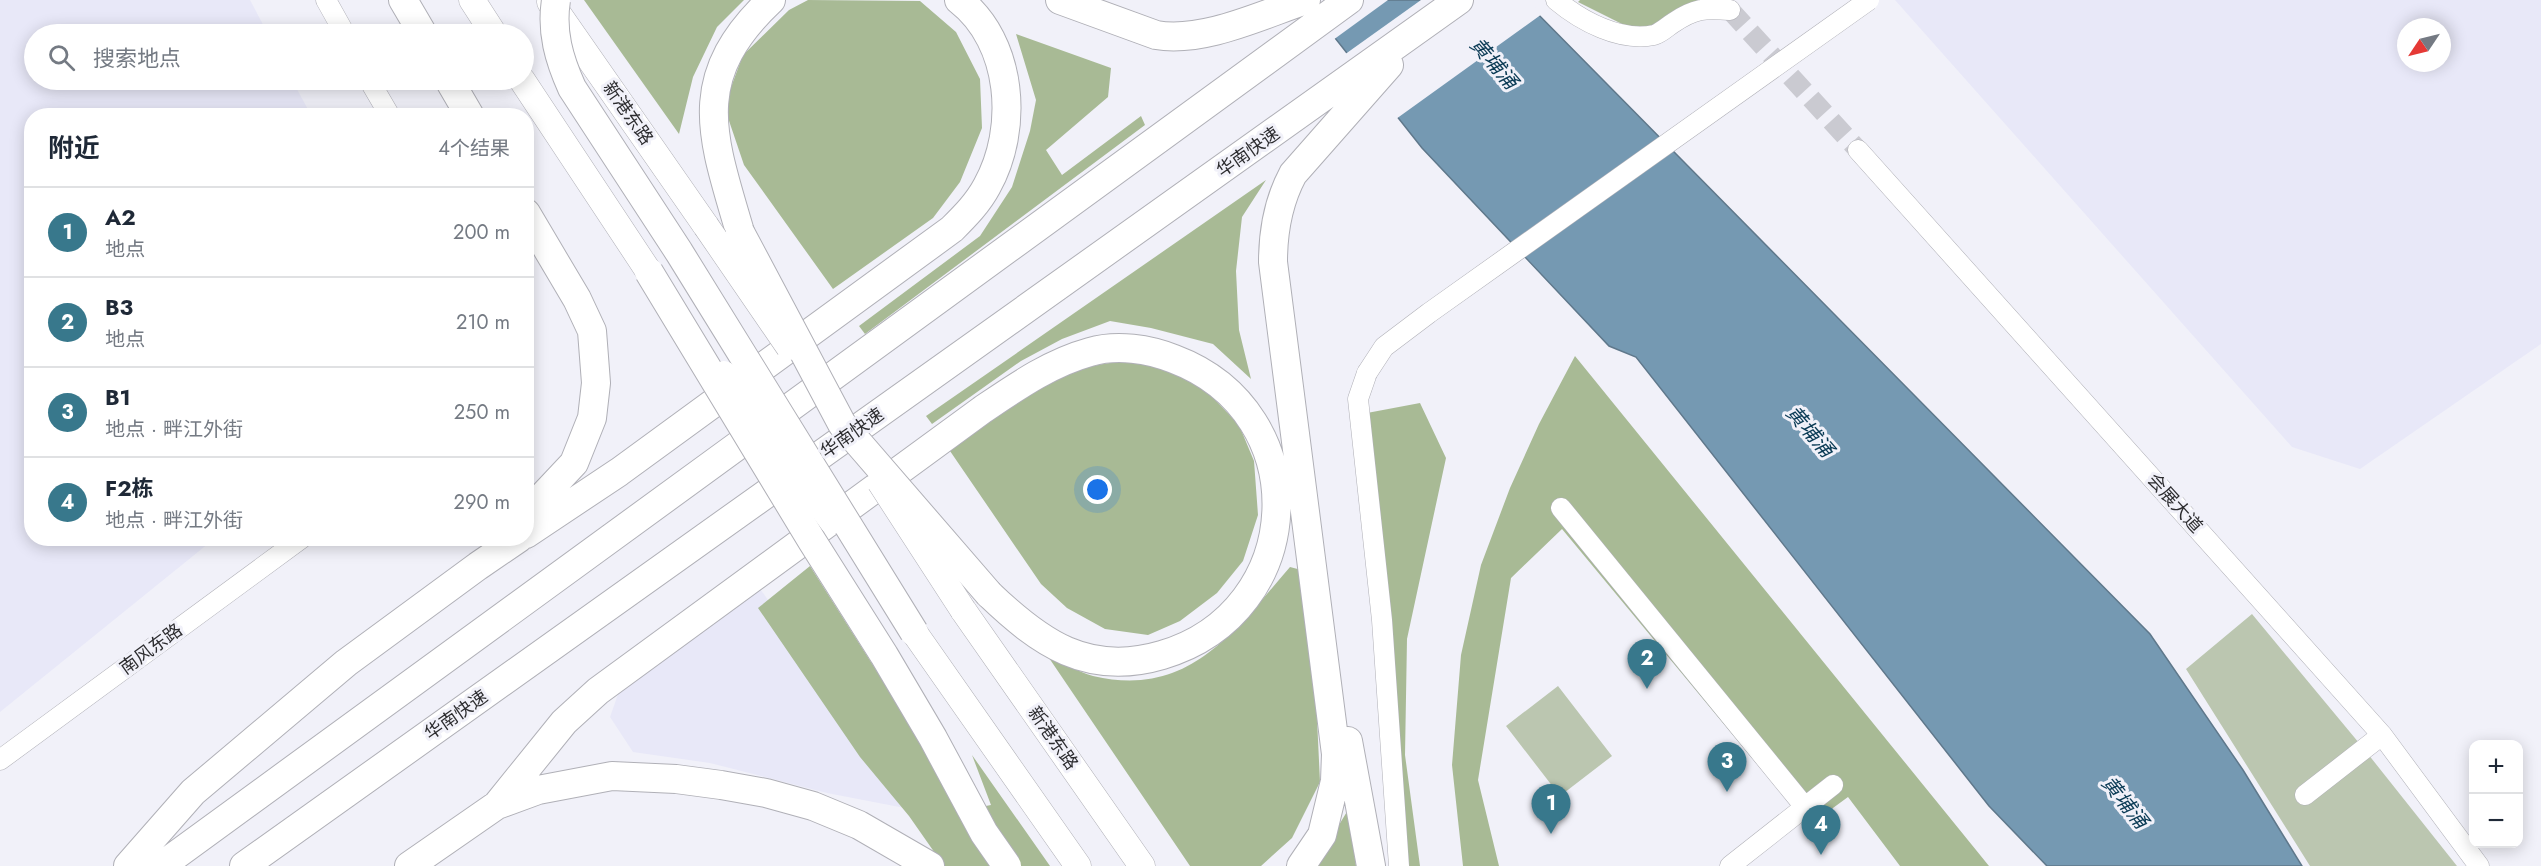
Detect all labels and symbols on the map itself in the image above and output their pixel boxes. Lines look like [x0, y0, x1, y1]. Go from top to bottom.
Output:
north arrow [2397, 18, 2451, 72]
water label: 黄埔涌 [1463, 31, 1526, 97]
street label: 新港东路 [597, 76, 659, 150]
street label: 华南快速 [1211, 121, 1285, 183]
water label: 黄埔涌 [1779, 399, 1842, 465]
street label: 华南快速 [815, 402, 889, 464]
street label: 会展大道 [2141, 468, 2209, 538]
your location [1083, 475, 1112, 504]
street label: 南风东路 [114, 617, 188, 681]
pin: 2 [1628, 640, 1666, 689]
street label: 华南快速 [419, 684, 493, 746]
street label: 新港东路 [1022, 701, 1084, 775]
pin: 3 [1708, 742, 1746, 792]
water label: 黄埔涌 [2094, 770, 2156, 836]
pin: 1 [1532, 784, 1570, 834]
pin: 4 [1802, 806, 1840, 855]

